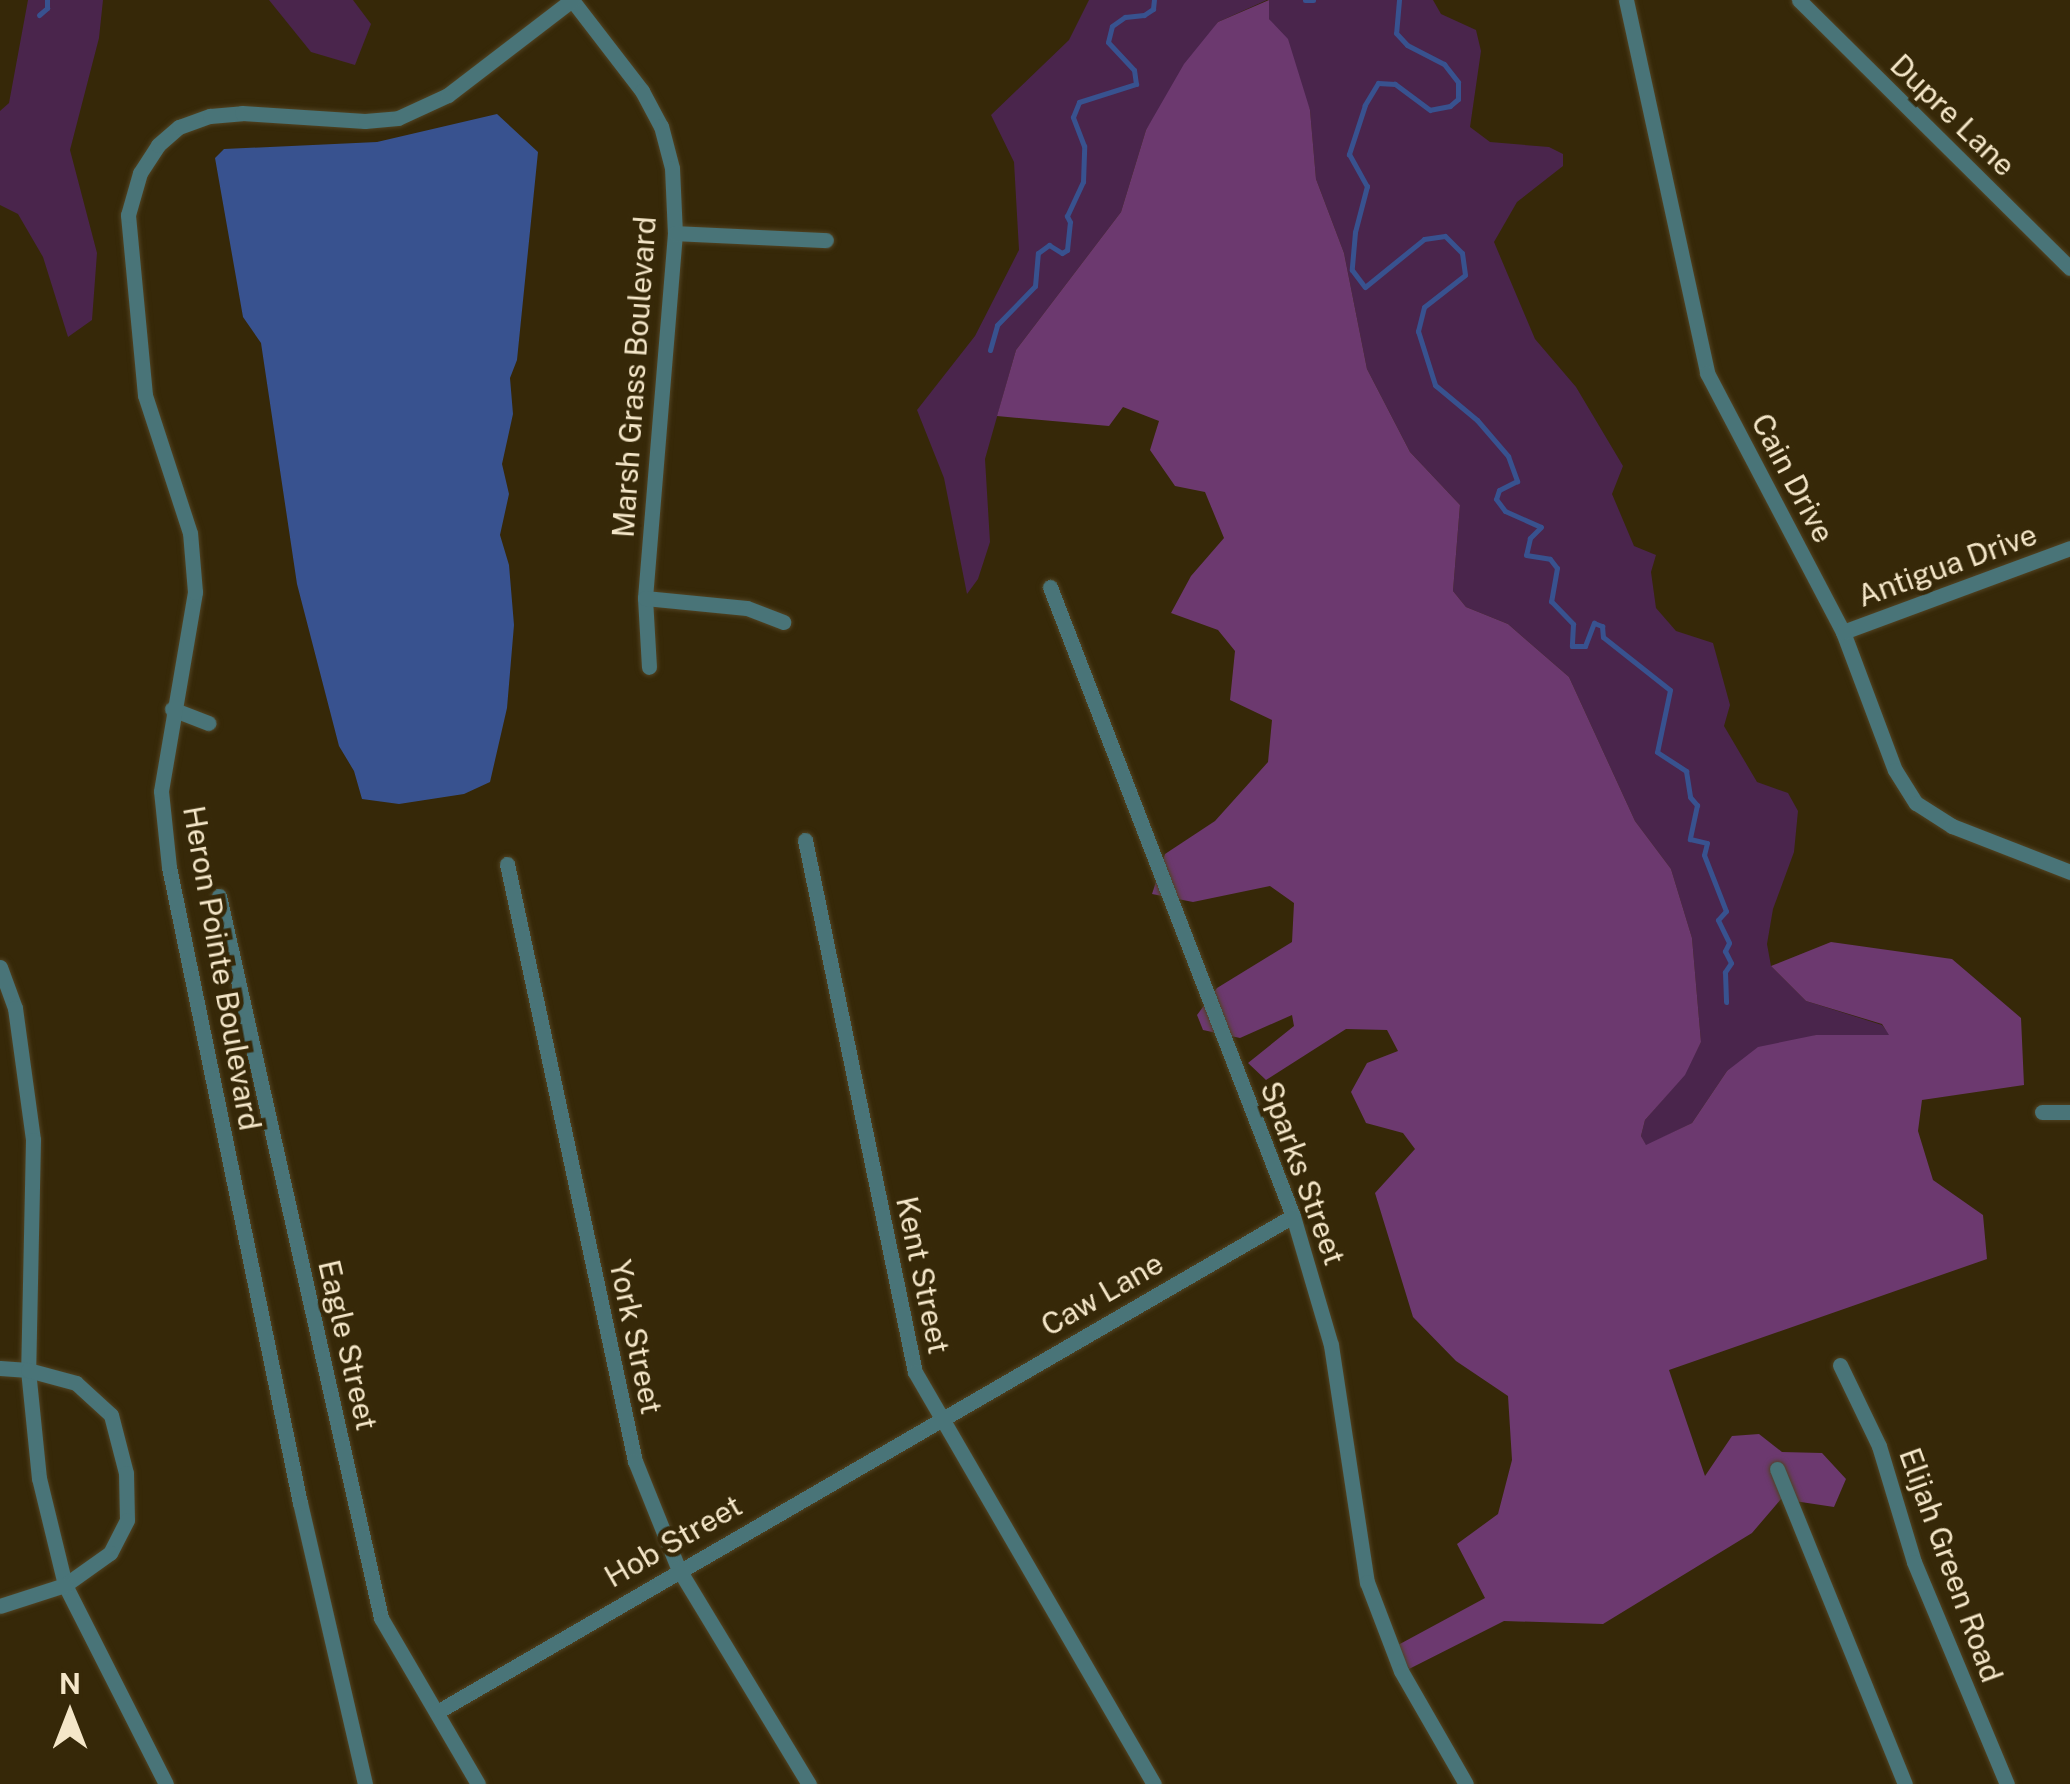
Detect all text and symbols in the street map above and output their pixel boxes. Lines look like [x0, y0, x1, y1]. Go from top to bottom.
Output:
street label: Dupre Lane [1883, 47, 2023, 183]
street label: Marsh Grass Boulevard [605, 215, 663, 539]
street label: Cain Drive [1744, 407, 1842, 549]
street label: Antigua Drive [1852, 516, 2042, 614]
street label: Heron Pointe Boulevard [176, 803, 268, 1133]
street label: Sparks Street [1253, 1076, 1353, 1270]
street label: Kent Street [889, 1193, 957, 1357]
street label: Caw Lane [1035, 1245, 1169, 1343]
street label: Eagle Street [311, 1256, 385, 1434]
street label: York Street [602, 1257, 670, 1417]
street label: Elijah Green Road [1892, 1443, 2010, 1687]
street label: Hob Street [598, 1487, 748, 1595]
north arrow [20, 1664, 120, 1764]
text: N [59, 1667, 81, 1700]

